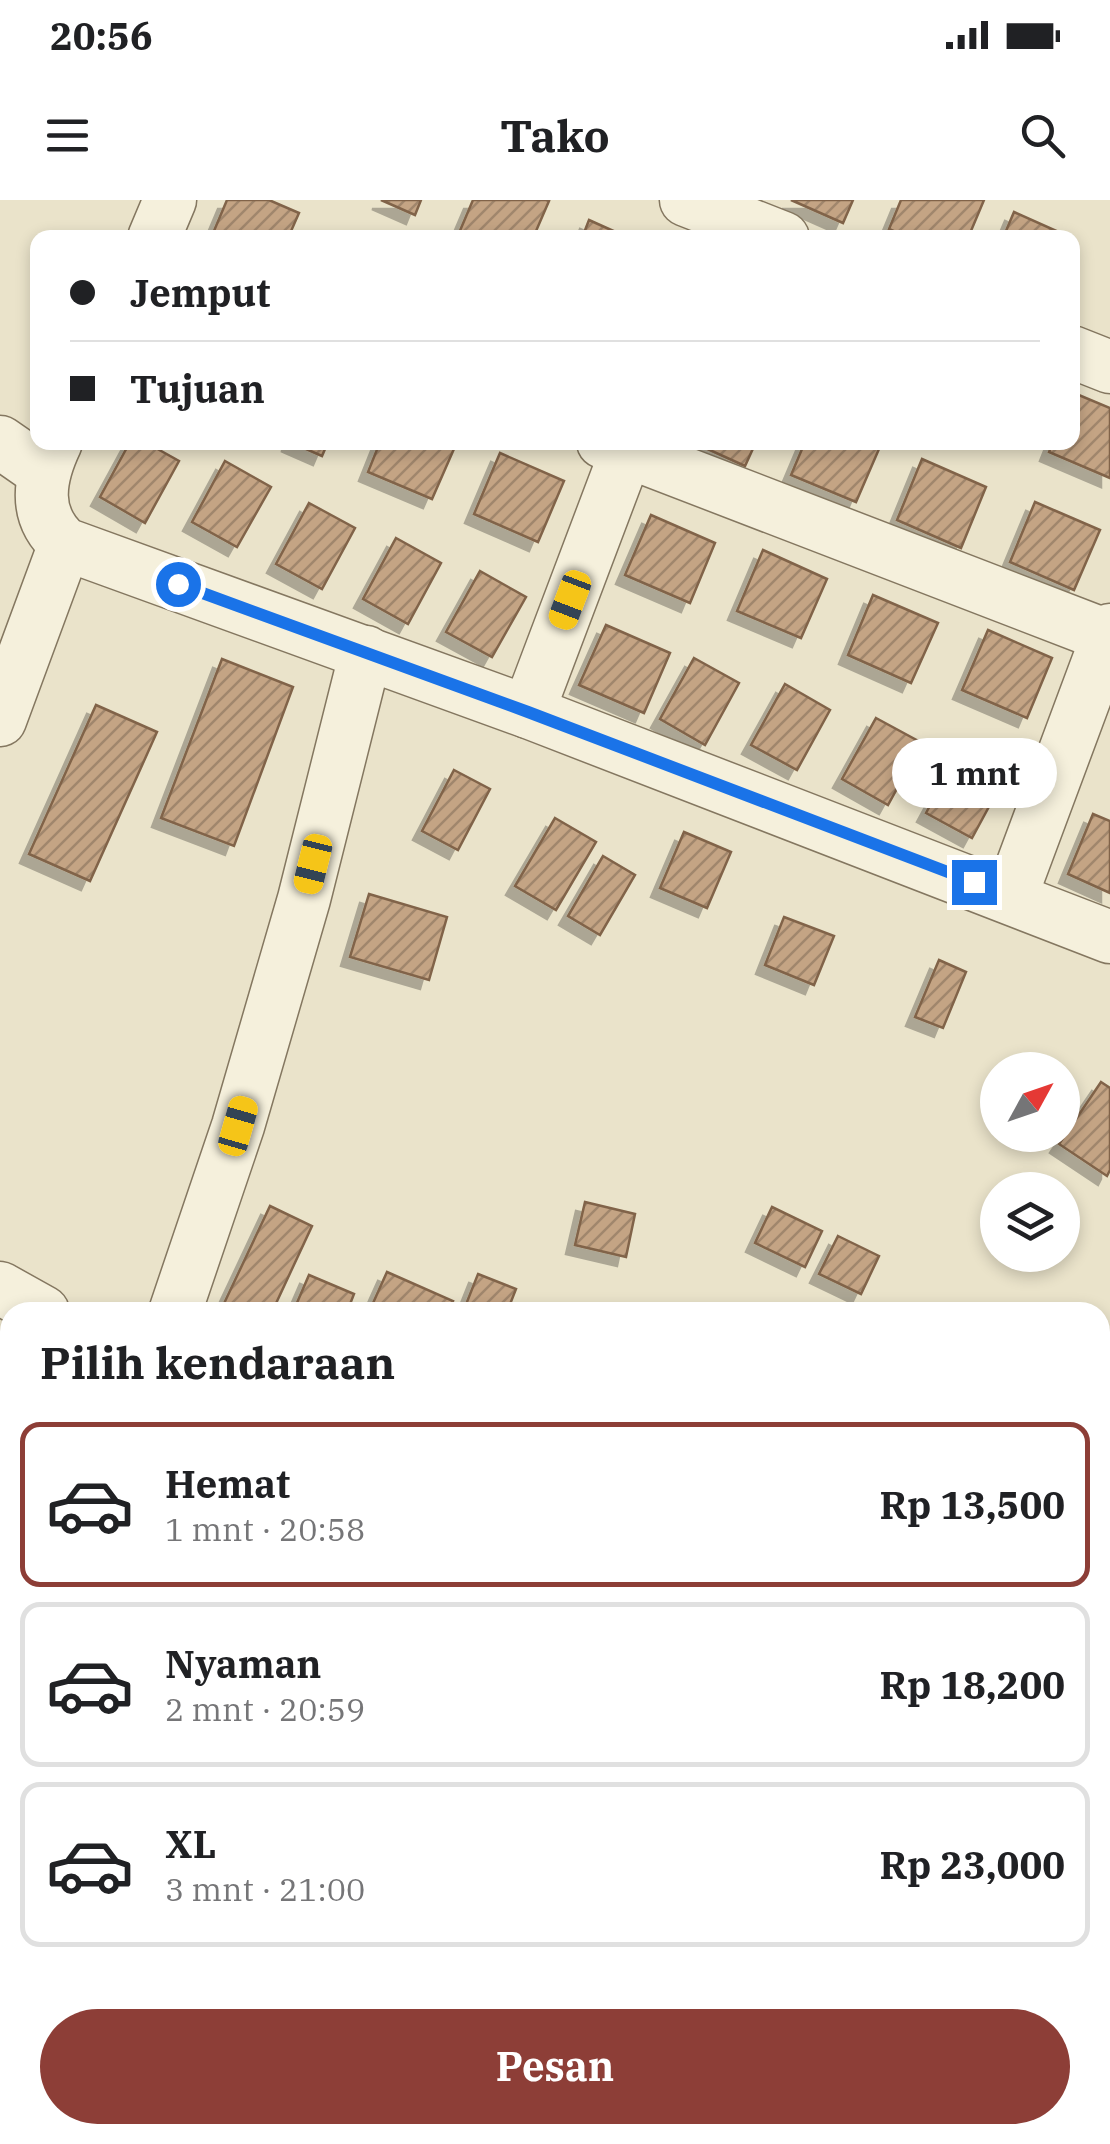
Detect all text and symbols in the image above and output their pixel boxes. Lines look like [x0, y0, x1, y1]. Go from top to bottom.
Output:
text: 20:56 [50, 11, 153, 60]
text: Tako [500, 106, 610, 164]
icon: menu [40, 108, 95, 163]
icon: search [1015, 108, 1070, 163]
text: Jemput [130, 268, 270, 317]
text: Tujuan [130, 364, 265, 413]
route start [156, 562, 201, 607]
car [545, 567, 595, 633]
callout: 1 mnt [892, 737, 1056, 807]
text: 1 mnt [929, 752, 1020, 794]
car [291, 831, 335, 897]
route end [952, 860, 997, 905]
north arrow [980, 1052, 1080, 1152]
map controls [980, 1052, 1080, 1272]
car [215, 1093, 261, 1159]
button: layers [980, 1172, 1080, 1272]
text: Pilih kendaraan [40, 1333, 395, 1391]
text: Hemat [165, 1459, 290, 1508]
icon: car [45, 1460, 135, 1550]
text: Rp 13,500 [879, 1480, 1065, 1529]
text: 1 mnt · 20:58 [165, 1508, 365, 1550]
text: Nyaman [165, 1639, 322, 1688]
icon: car [45, 1640, 135, 1730]
text: Rp 18,200 [879, 1660, 1065, 1709]
text: 2 mnt · 20:59 [165, 1688, 365, 1730]
text: XL [165, 1819, 216, 1868]
icon: car [45, 1820, 135, 1910]
text: Rp 23,000 [879, 1840, 1065, 1889]
text: 3 mnt · 21:00 [165, 1868, 365, 1910]
button: Pesan [40, 2009, 1070, 2124]

